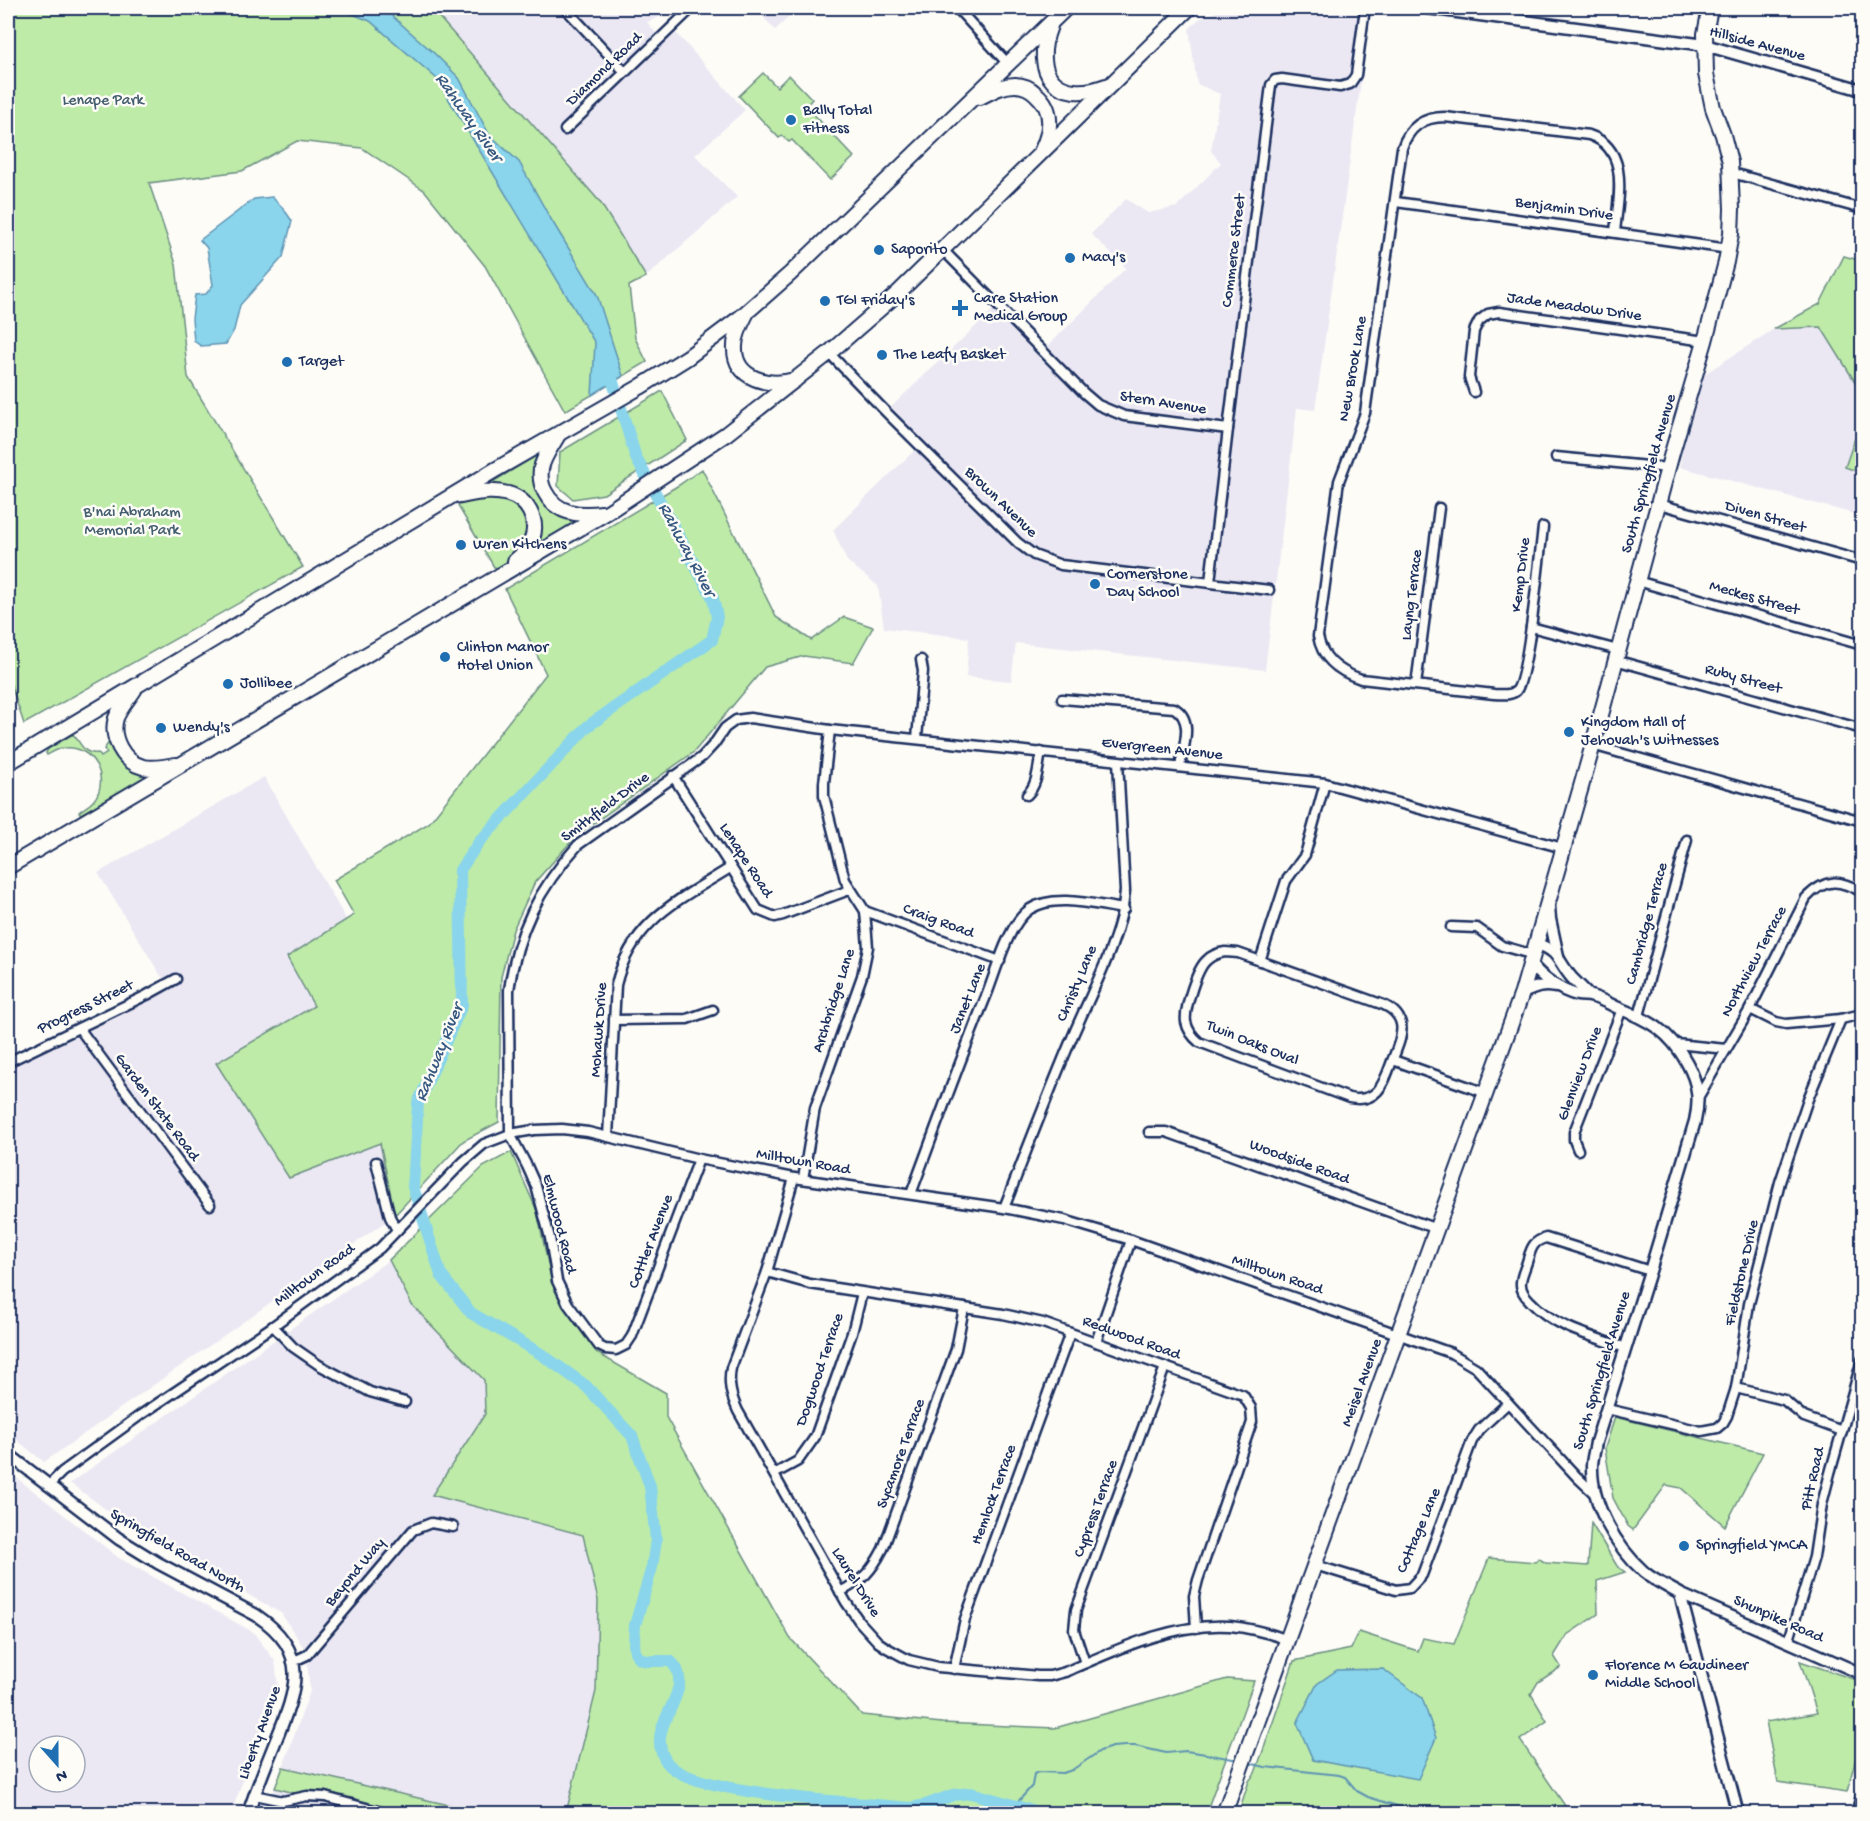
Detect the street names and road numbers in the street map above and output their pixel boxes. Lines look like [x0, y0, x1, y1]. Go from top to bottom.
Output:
street label: Hillside Avenue [1707, 23, 1808, 67]
street label: Diamond Road [562, 28, 648, 112]
street label: Commerce Street [1219, 192, 1252, 309]
street label: Benjamin Drive [1513, 194, 1615, 226]
street label: Jade Meadow Drive [1505, 289, 1643, 327]
street label: New Brook Lane [1335, 314, 1373, 423]
street label: Stern Avenue [1118, 388, 1208, 420]
street label: South Springfield Avenue [1618, 392, 1682, 556]
street label: Brown Avenue [959, 463, 1041, 543]
street label: Diven Street [1721, 497, 1809, 539]
street label: Kemp Drive [1508, 536, 1536, 613]
street label: Layng Terrace [1398, 548, 1428, 642]
street label: Meckes Street [1707, 577, 1803, 621]
street label: Ruby Street [1703, 661, 1785, 700]
street label: Evergreen Avenue [1100, 734, 1224, 766]
street label: Smithfield Drive [558, 768, 654, 847]
street label: Lenape Road [714, 820, 777, 903]
street label: Cambridge Terrace [1623, 860, 1674, 987]
street label: Craig Road [900, 900, 978, 944]
street label: Northview Terrace [1718, 903, 1793, 1021]
street label: Christy Lane [1053, 942, 1103, 1025]
street label: Archbridge Lane [809, 946, 861, 1055]
street label: Janet Lane [946, 960, 992, 1037]
street label: Progress Street [34, 976, 138, 1040]
street label: Mohawk Drive [587, 981, 613, 1078]
street label: Twin Oaks Oval [1202, 1016, 1301, 1071]
street label: Glenview Drive [1554, 1024, 1608, 1124]
street label: Garden State Road [109, 1050, 204, 1167]
street label: Woodside Road [1246, 1136, 1353, 1190]
street label: Milltown Road [754, 1145, 853, 1181]
street label: Elmwood Road [536, 1172, 580, 1277]
street label: Cottler Avenue [625, 1192, 679, 1292]
street label: Fieldstone Drive [1721, 1217, 1765, 1329]
street label: Milltown Road [271, 1239, 360, 1312]
street label: Milltown Road [1229, 1252, 1327, 1301]
street label: South Springfield Avenue [1570, 1289, 1636, 1453]
street label: Dogwood Terrace [792, 1310, 849, 1430]
street label: Redwood Road [1079, 1312, 1184, 1366]
street label: Meisel Avenue [1338, 1336, 1388, 1430]
street label: Sycamore Terrace [873, 1396, 931, 1511]
street label: Hemlock Terrace [968, 1442, 1022, 1548]
street label: Pitt Road [1797, 1444, 1831, 1513]
street label: Cypress Terrace [1071, 1457, 1124, 1560]
street label: Cottage Lane [1394, 1485, 1447, 1576]
street label: Springfield Road North [106, 1506, 248, 1599]
street label: Beyond Way [321, 1535, 390, 1612]
street label: Laurel Drive [826, 1545, 884, 1622]
street label: Shunpike Road [1730, 1592, 1827, 1649]
street label: Liberty Avenue [235, 1683, 287, 1782]

